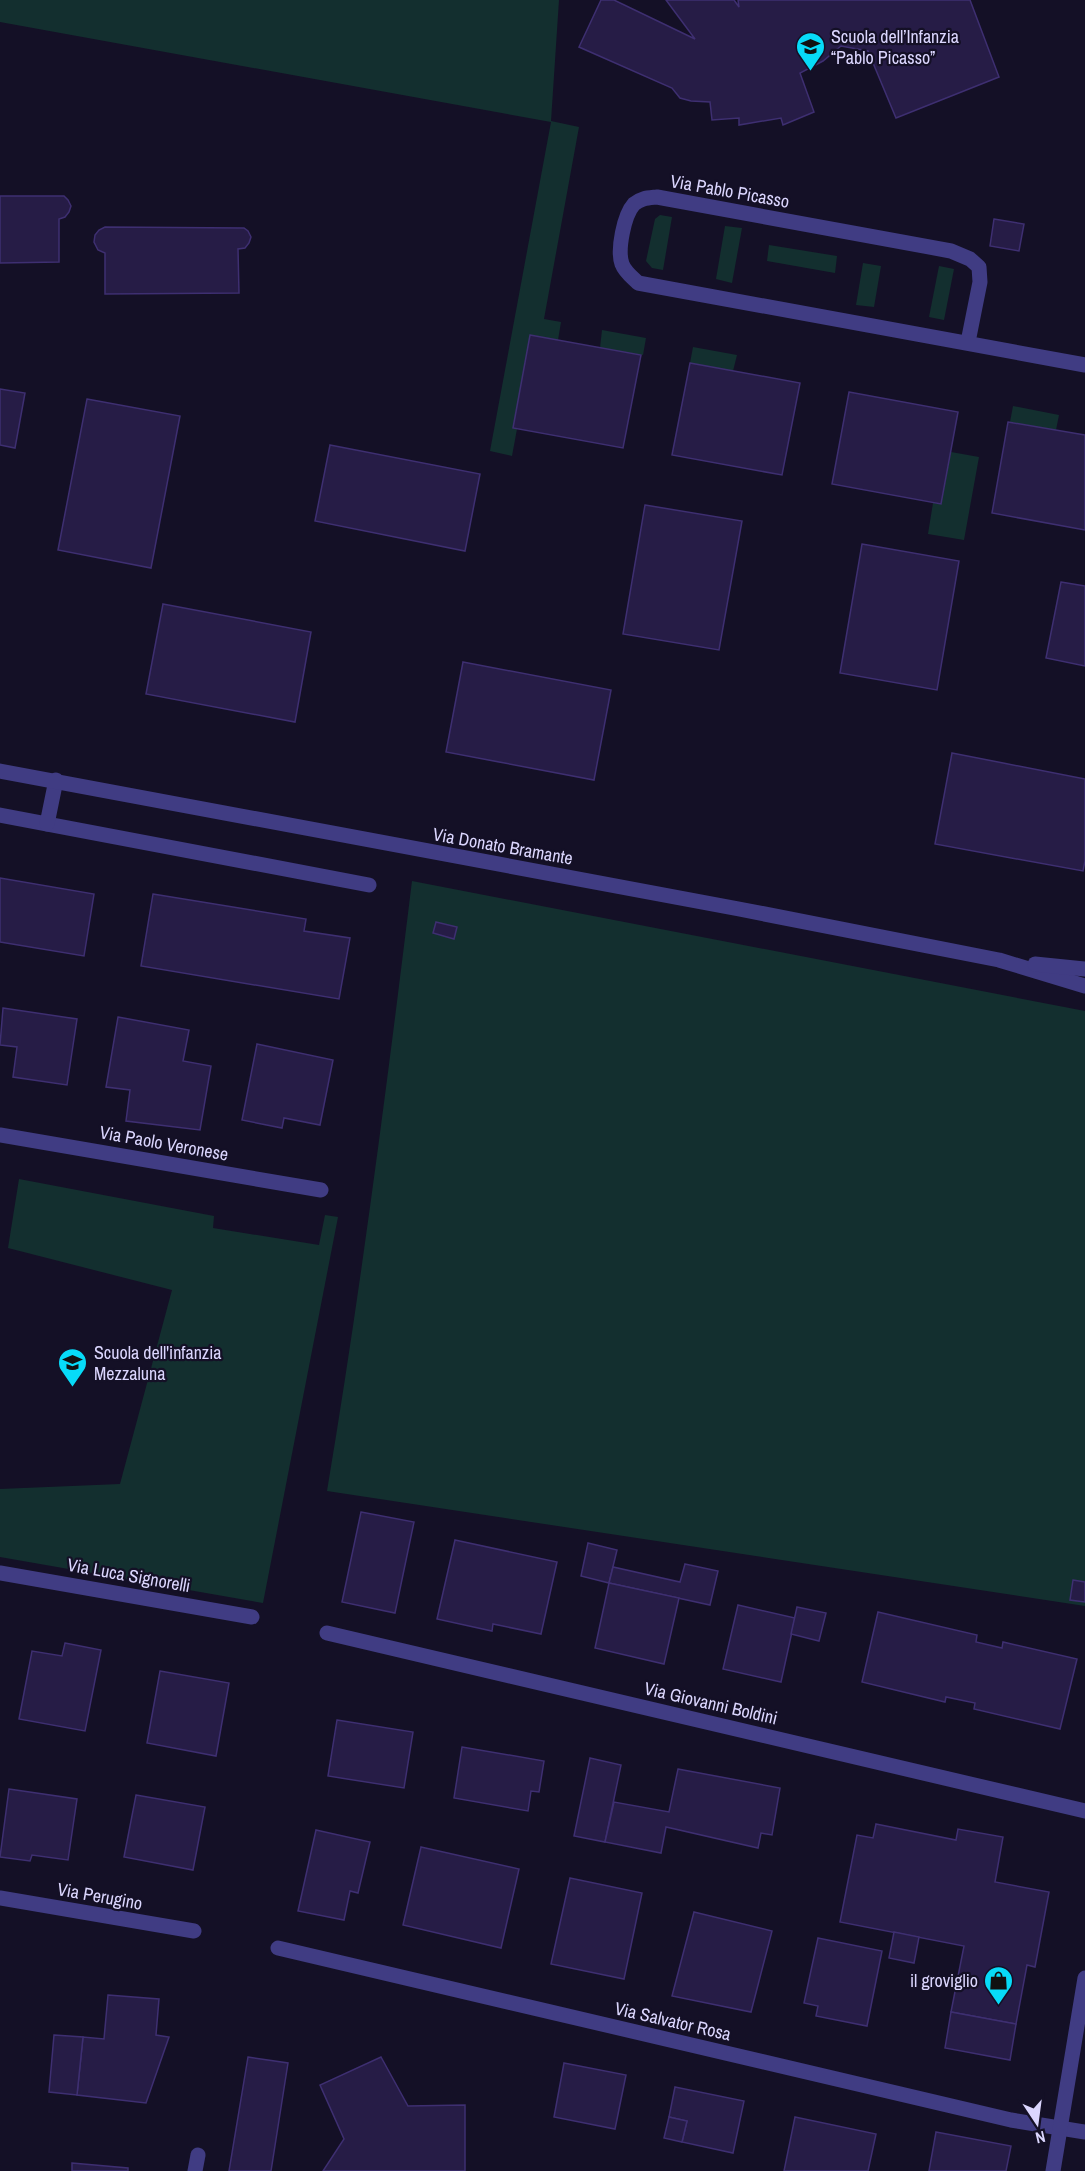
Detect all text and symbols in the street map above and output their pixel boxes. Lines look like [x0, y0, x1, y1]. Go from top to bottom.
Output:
place label: Scuola dell’Infanzia “Pablo Picasso” [831, 24, 959, 70]
school or university icon: Scuola dell’Infanzia “Pablo Picasso” [794, 30, 826, 72]
street label: Via Pablo Picasso [669, 168, 791, 214]
street label: Via Donato Bramante [431, 821, 575, 871]
street label: Via Paolo Veronese [98, 1119, 230, 1167]
place label: Scuola dell'infanzia Mezzaluna [94, 1340, 222, 1386]
school or university icon: Scuola dell'infanzia Mezzaluna [57, 1346, 89, 1388]
street label: Via Luca Signorelli [66, 1552, 192, 1598]
street label: Via Giovanni Boldini [642, 1676, 780, 1730]
street label: Via Perugino [56, 1876, 144, 1916]
shop icon: il groviglio [983, 1964, 1015, 2006]
place label: il groviglio [910, 1968, 978, 1993]
street label: Via Salvator Rosa [612, 1995, 734, 2047]
north arrow [1007, 2093, 1067, 2153]
text: N [1033, 2126, 1047, 2149]

